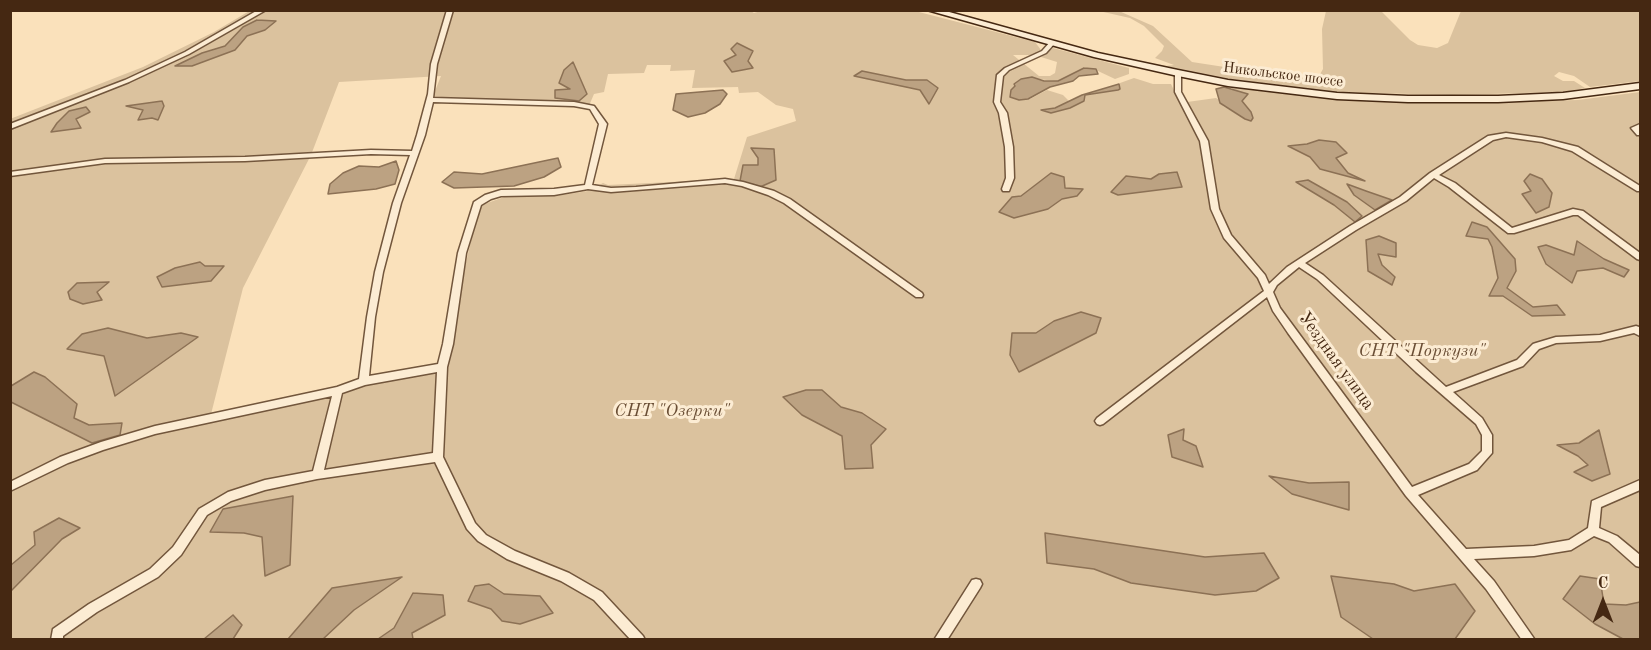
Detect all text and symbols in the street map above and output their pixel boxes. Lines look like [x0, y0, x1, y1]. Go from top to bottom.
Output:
street label: Никольское шоссе [1222, 59, 1344, 91]
street label: Уездная улица [1293, 308, 1379, 414]
park label: СНТ "Поркузи" [1358, 340, 1486, 362]
park label: СНТ "Озерки" [614, 400, 730, 422]
north arrow [1573, 572, 1633, 632]
text: С [1598, 576, 1608, 592]

